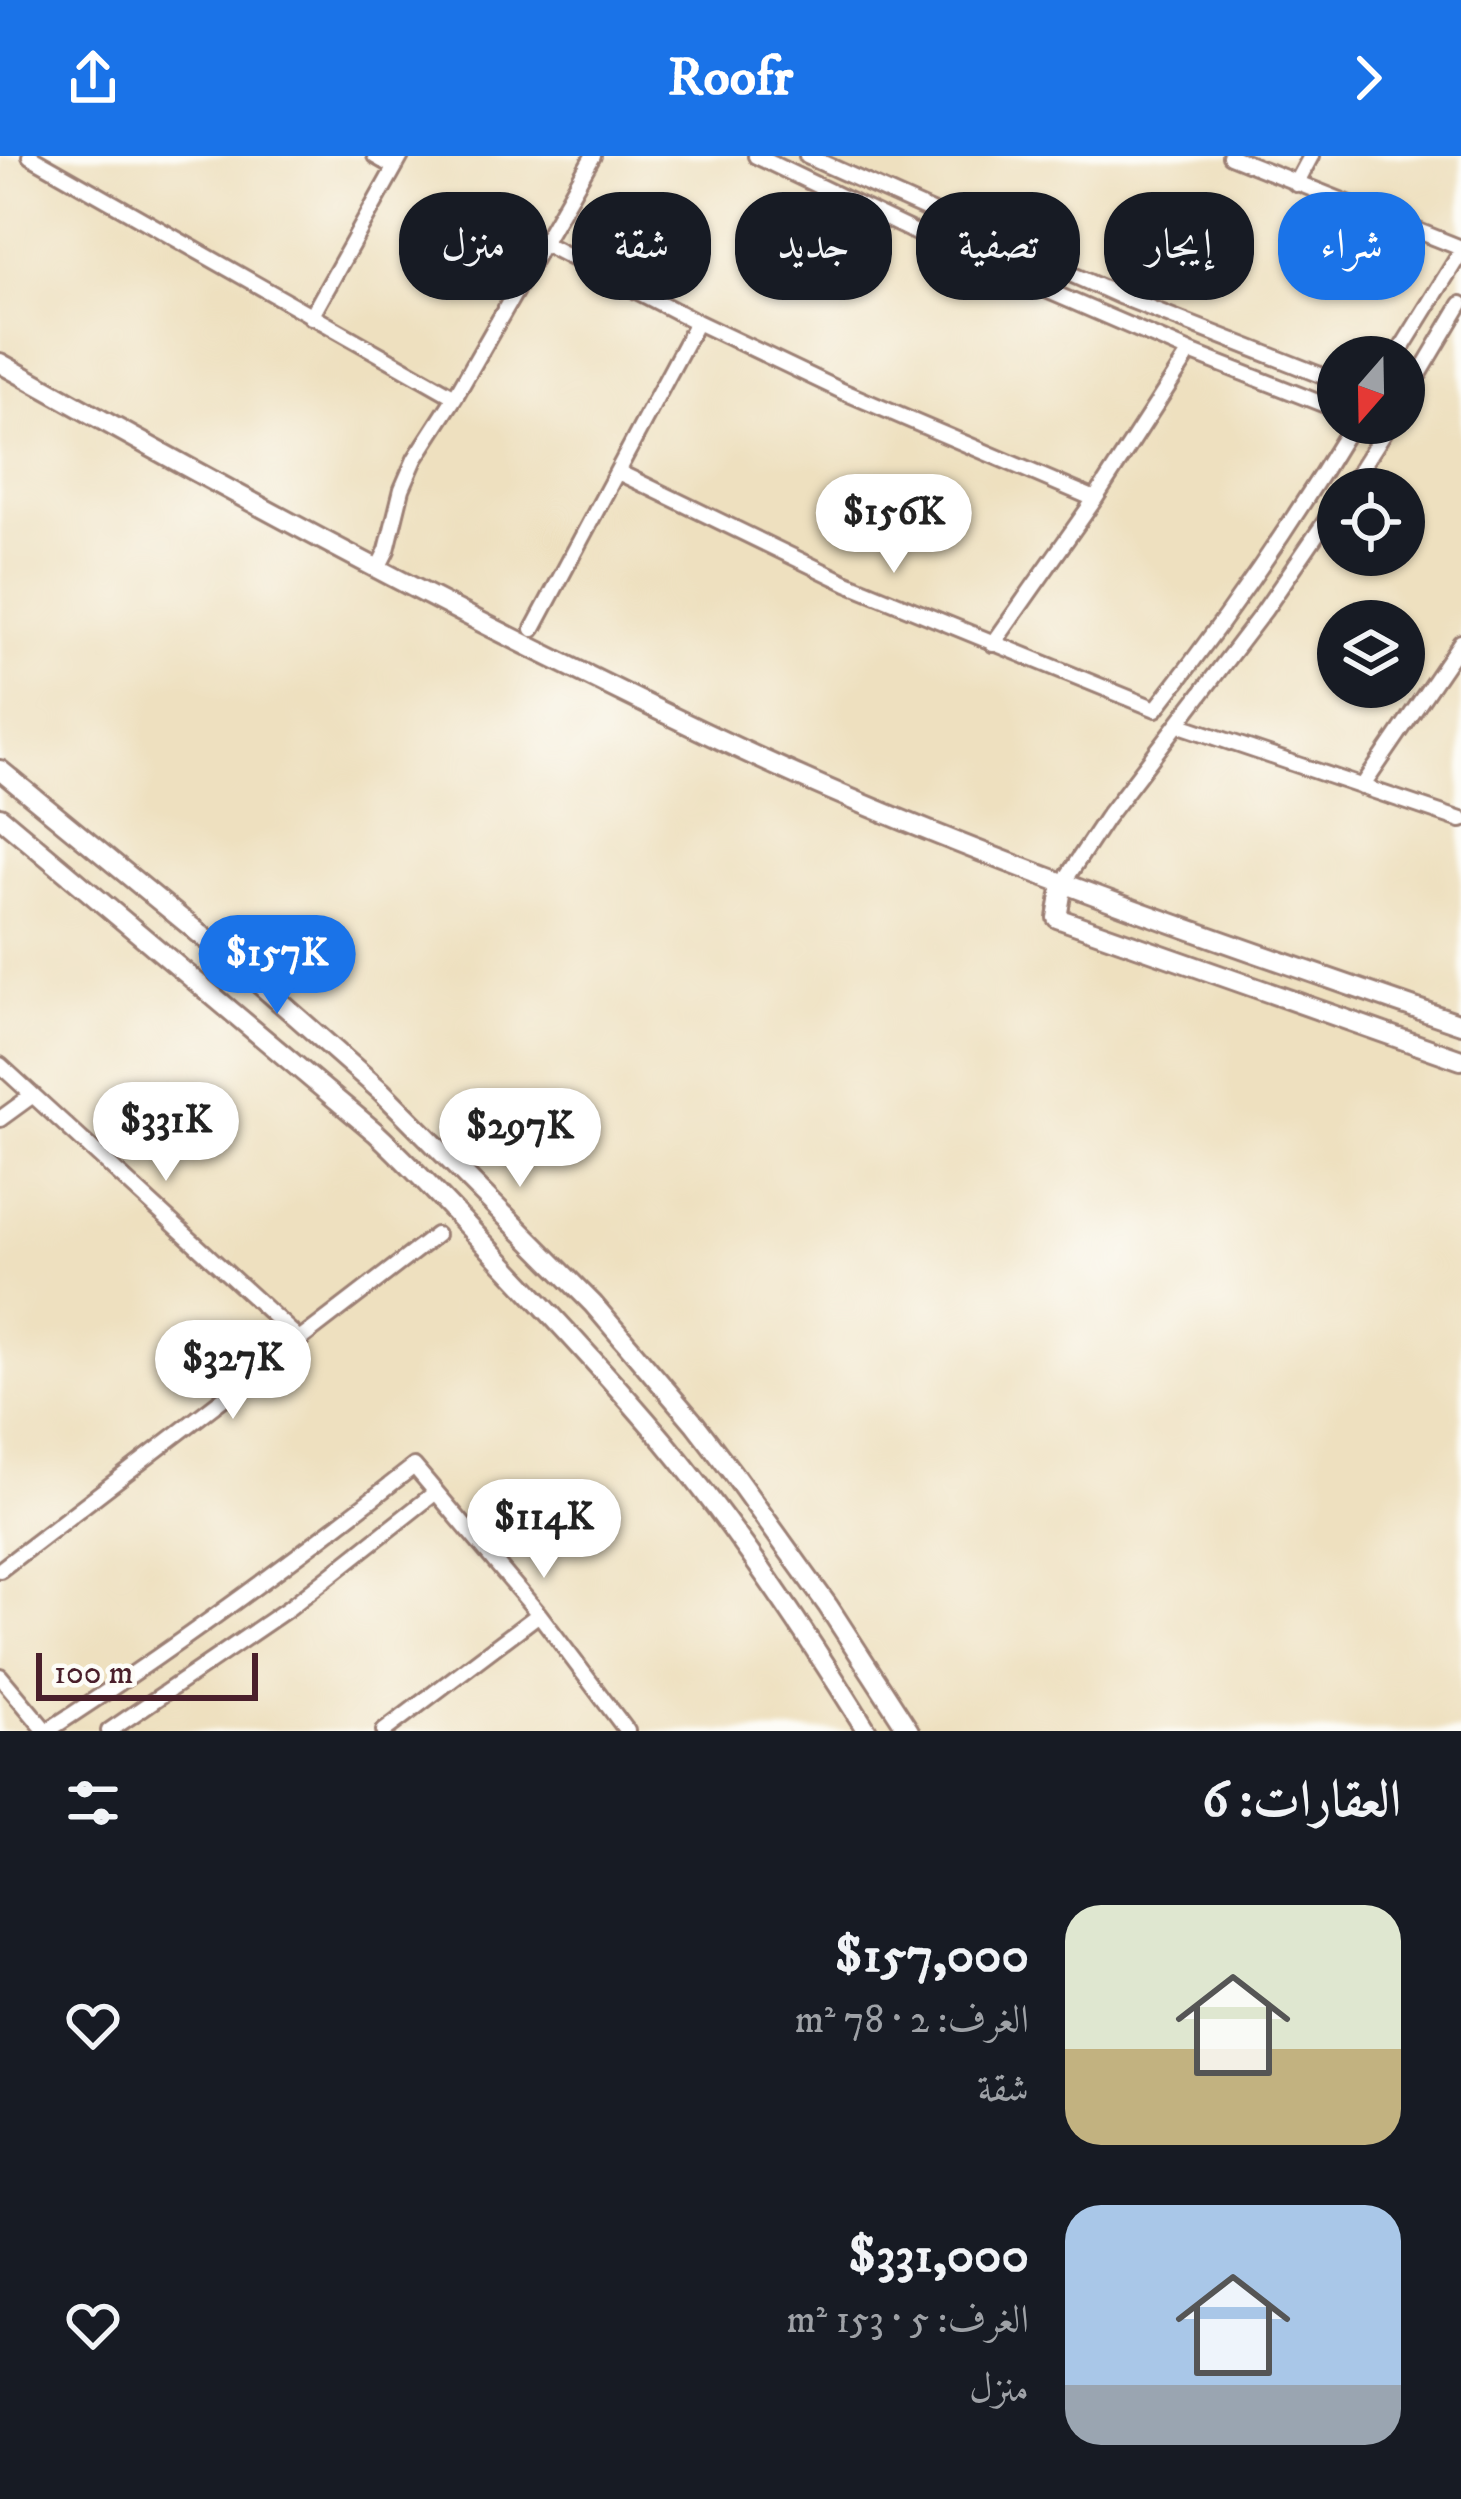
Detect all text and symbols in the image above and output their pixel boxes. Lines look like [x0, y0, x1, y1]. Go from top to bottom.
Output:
icon: share [60, 45, 126, 111]
text: Roofr [668, 45, 793, 112]
icon: forward [1335, 45, 1401, 111]
chip: منزل [399, 192, 548, 300]
chip: شقة [572, 192, 711, 300]
chip: جديد [735, 192, 892, 300]
chip: تصفية [916, 192, 1080, 300]
chip: إيجار [1104, 192, 1254, 300]
chip: شراء [1278, 192, 1425, 300]
north arrow [1317, 336, 1425, 444]
map controls [1317, 336, 1425, 708]
button: locate [1317, 468, 1425, 576]
pin: $156K [810, 474, 978, 576]
text: $156K [843, 488, 945, 537]
button: layers [1317, 600, 1425, 708]
pin: $157K [193, 915, 361, 1017]
text: $157K [226, 929, 328, 978]
pin: $331K [82, 1082, 250, 1184]
pin: $297K [436, 1088, 604, 1190]
text: $331K [120, 1096, 212, 1145]
text: $297K [466, 1102, 574, 1151]
pin: $327K [149, 1320, 317, 1422]
text: $327K [182, 1334, 284, 1383]
pin: $114K [460, 1479, 628, 1581]
text: $114K [494, 1493, 594, 1542]
scale bar [36, 1647, 258, 1700]
text: 100 m [54, 1653, 133, 1694]
text: العقارات: 6 [1202, 1769, 1401, 1833]
icon: filters [60, 1770, 126, 1836]
text: $157,000 [835, 1924, 1029, 1988]
icon: home [1161, 1953, 1305, 2097]
icon: heart [60, 1992, 126, 2058]
text: الغرف: 2 · 78 m² [795, 1996, 1029, 2045]
text: شقة [977, 2065, 1029, 2114]
text: $331,000 [848, 2224, 1029, 2288]
icon: home [1161, 2253, 1305, 2397]
icon: heart [60, 2292, 126, 2358]
text: الغرف: 5 · 153 m² [787, 2296, 1029, 2345]
text: منزل [969, 2365, 1029, 2414]

